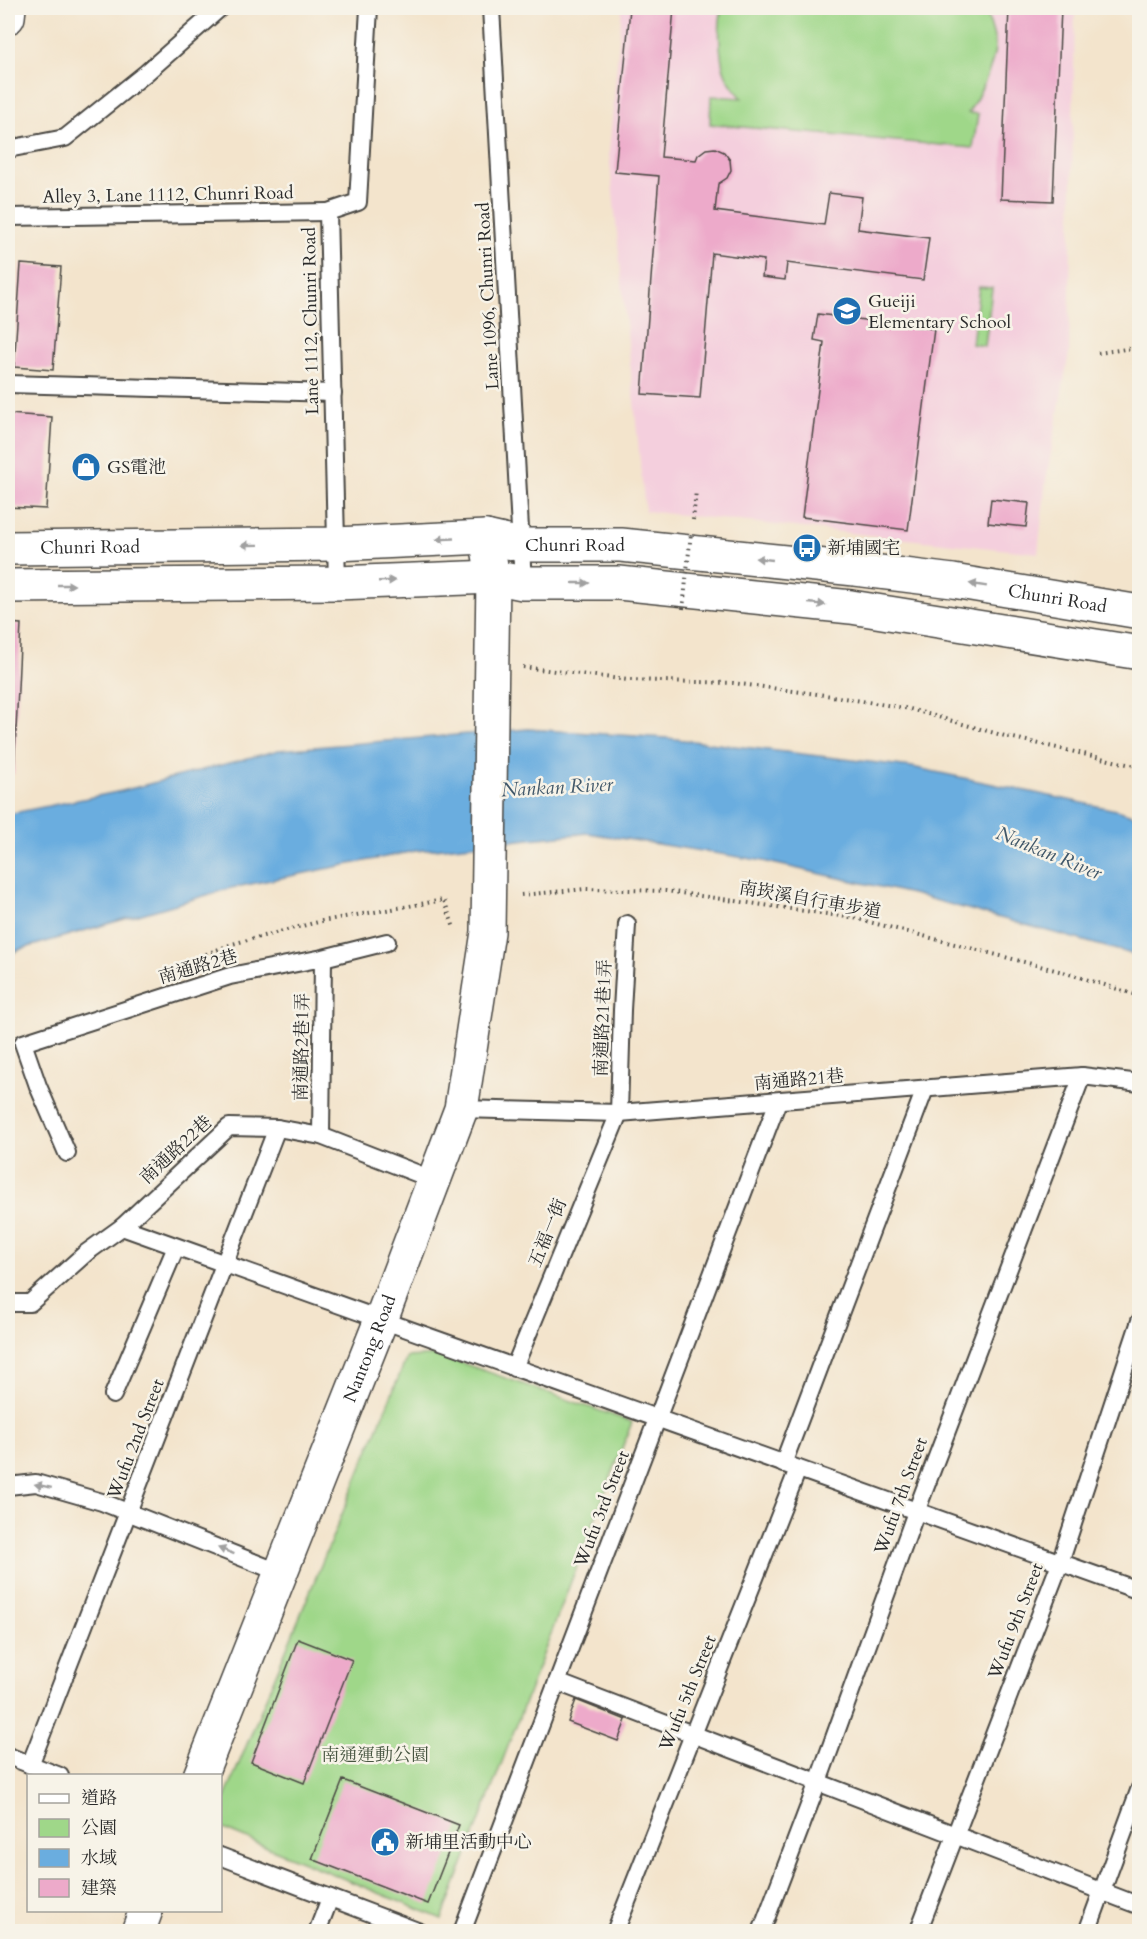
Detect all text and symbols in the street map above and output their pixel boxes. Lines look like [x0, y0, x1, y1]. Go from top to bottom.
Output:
street label: Alley 3, Lane 1112, Chunri Road [42, 180, 294, 210]
street label: Lane 1096, Chunri Road [471, 201, 505, 391]
street label: Lane 1112, Chunri Road [297, 226, 325, 415]
place label: Gueiji Elementary School [868, 289, 1011, 335]
school or university icon: Gueiji Elementary School [831, 295, 863, 327]
shop icon: GS電池 [70, 451, 102, 483]
place label: GS電池 [107, 455, 166, 480]
bus stop icon: 新埔國宅 [791, 532, 823, 564]
street label: Chunri Road [525, 533, 625, 558]
street label: Chunri Road [40, 534, 140, 560]
one-way arrow [435, 535, 454, 544]
place label: 新埔國宅 [828, 536, 900, 561]
one-way arrow [240, 540, 259, 550]
one-way arrow [754, 554, 773, 564]
one-way arrow [377, 577, 396, 586]
one-way arrow [572, 578, 591, 588]
street label: Chunri Road [1006, 578, 1109, 619]
one-way arrow [56, 580, 75, 590]
one-way arrow [969, 581, 988, 590]
one-way arrow [808, 599, 827, 609]
water label: Nankan River [500, 771, 615, 803]
water label: Nankan River [992, 820, 1107, 887]
street label: 南崁溪自行車步道 [737, 875, 883, 925]
street label: 南通路2巷 [156, 944, 240, 990]
street label: 南通路21巷1弄 [588, 959, 618, 1077]
street label: 南通路2巷1弄 [289, 993, 315, 1101]
street label: 南通路21巷 [753, 1064, 845, 1096]
street label: 南通路22巷 [134, 1110, 218, 1190]
street label: 五福一街 [523, 1195, 573, 1271]
street label: Nantong Road [337, 1291, 402, 1406]
street label: Wufu 2nd Street [101, 1375, 171, 1504]
street label: Wufu 7th Street [868, 1434, 934, 1559]
street label: Wufu 3rd Street [568, 1447, 636, 1572]
one-way arrow [33, 1481, 52, 1490]
one-way arrow [217, 1546, 235, 1555]
street label: Wufu 9th Street [982, 1559, 1050, 1684]
street label: Wufu 5th Street [653, 1631, 723, 1756]
park label: 南通運動公園 [321, 1743, 429, 1768]
legend [27, 1774, 222, 1912]
text: 道路 [81, 1786, 117, 1811]
text: 公園 [81, 1816, 117, 1841]
public building icon: 新埔里活動中心 [369, 1826, 401, 1858]
place label: 新埔里活動中心 [406, 1830, 532, 1855]
text: 水域 [81, 1846, 117, 1871]
text: 建築 [81, 1876, 117, 1901]

